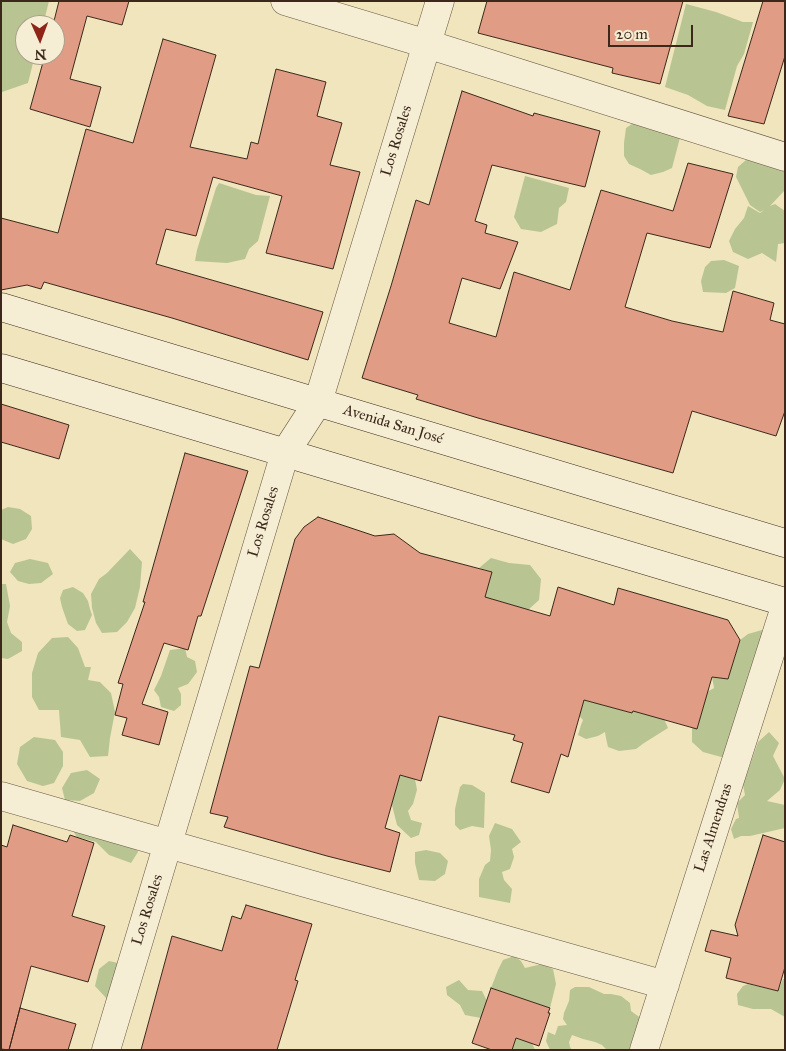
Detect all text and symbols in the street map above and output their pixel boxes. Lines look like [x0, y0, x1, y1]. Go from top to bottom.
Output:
north arrow [15, 15, 65, 65]
scale bar [611, 15, 696, 47]
text: 20 m [616, 25, 648, 43]
text: N [34, 46, 47, 63]
street label: Los Rosales [378, 103, 416, 179]
street label: Avenida San José [341, 401, 445, 449]
street label: Los Rosales [245, 484, 283, 560]
street label: Las Almendras [691, 781, 737, 875]
street label: Los Rosales [129, 872, 167, 948]

